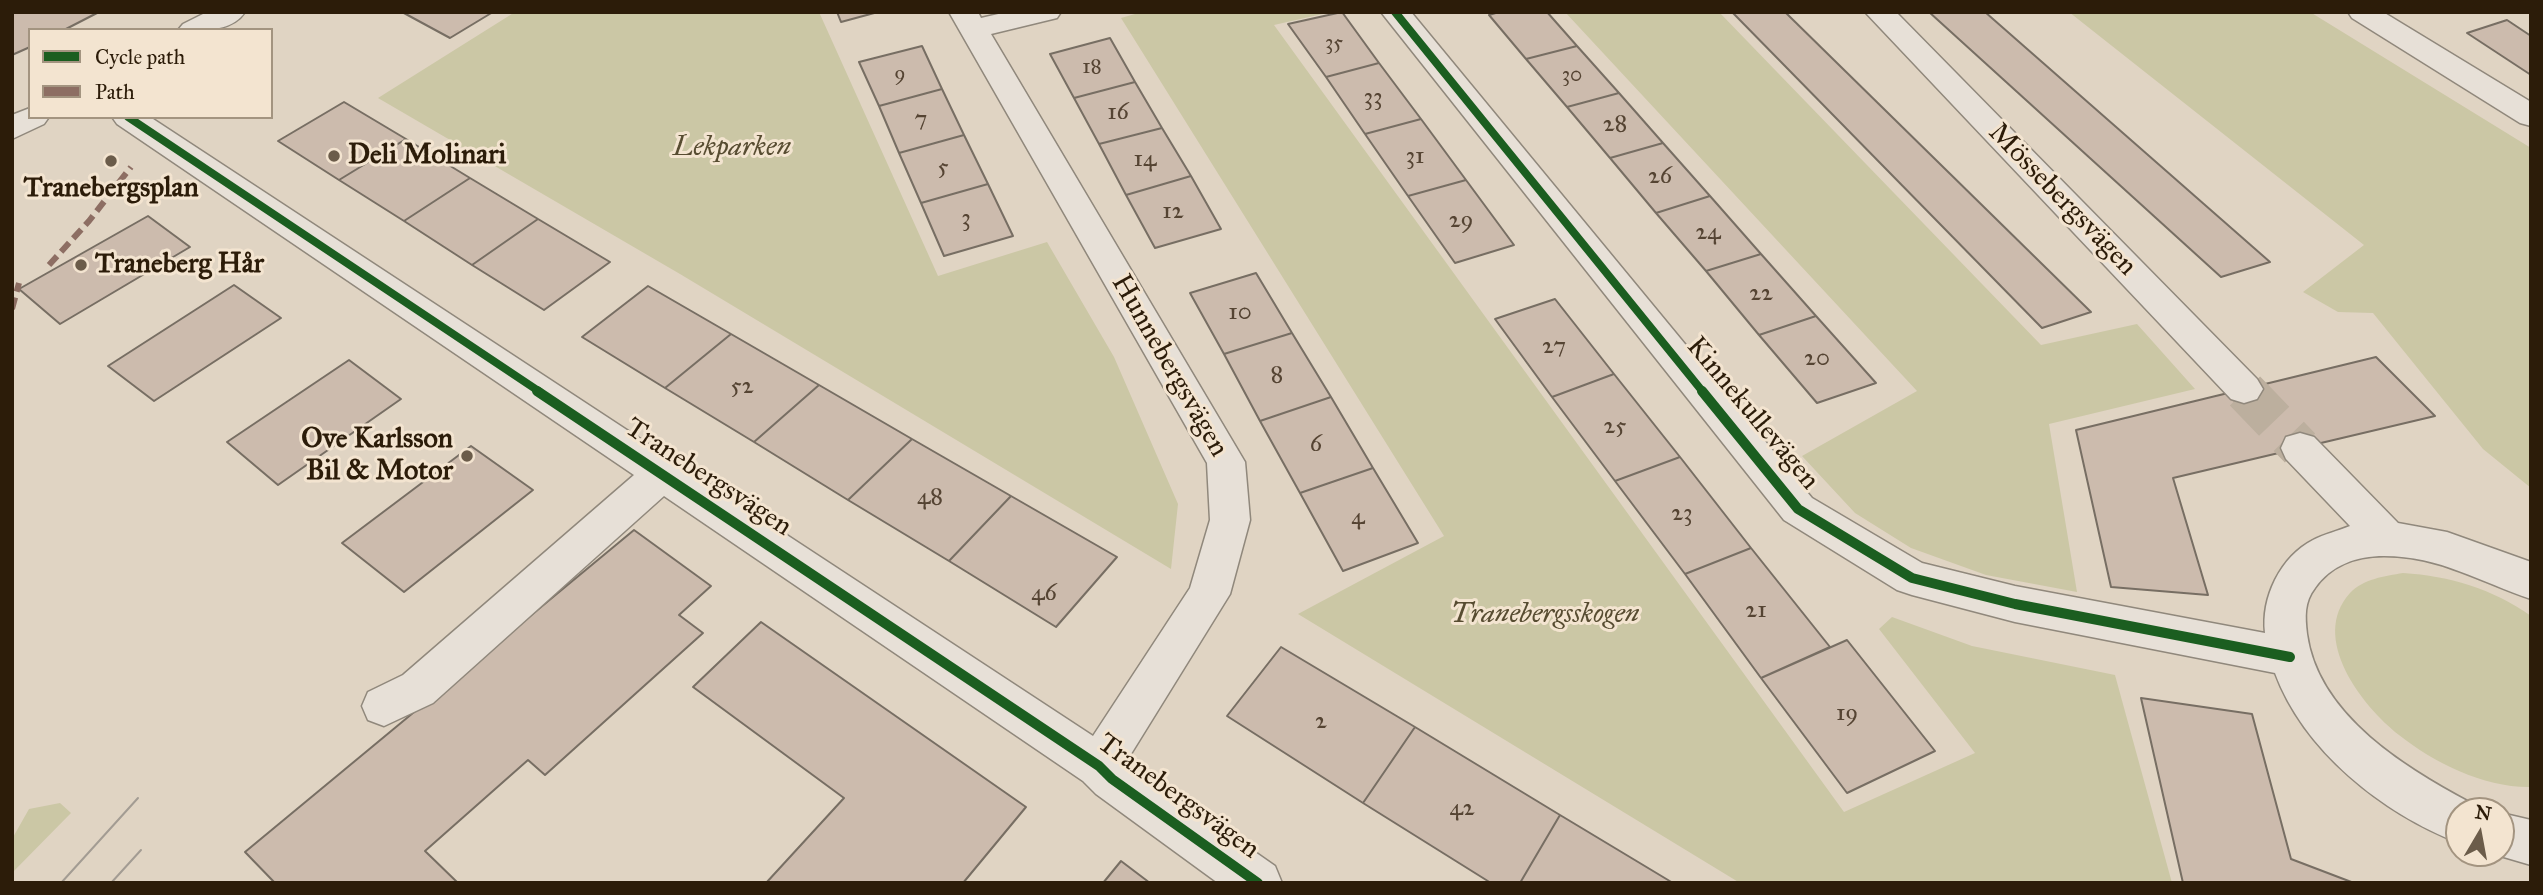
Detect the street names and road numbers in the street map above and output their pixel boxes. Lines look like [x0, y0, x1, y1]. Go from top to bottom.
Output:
street label: Mössebergsvägen [1981, 117, 2143, 283]
street label: Hunnebergsvägen [1103, 269, 1235, 463]
street label: Kinnekullevägen [1678, 331, 1826, 497]
street label: Tranebergsvägen [618, 412, 798, 544]
street label: Tranebergsvägen [1091, 727, 1265, 867]

